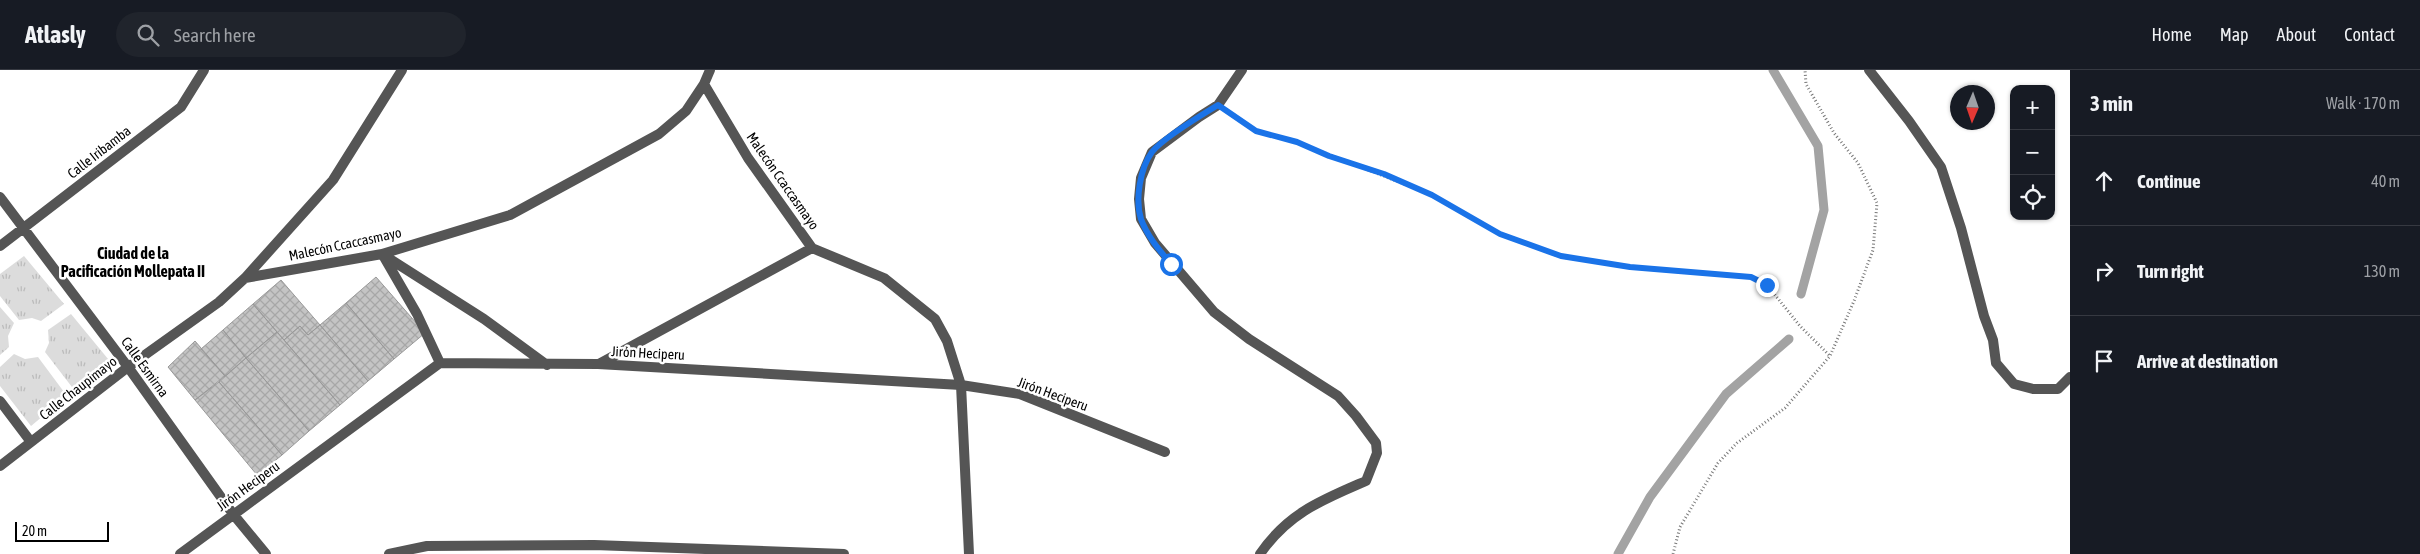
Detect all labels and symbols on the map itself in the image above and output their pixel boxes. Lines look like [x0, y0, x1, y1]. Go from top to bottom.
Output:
north arrow [1950, 85, 1995, 130]
street label: Calle Iribamba [64, 122, 134, 182]
street label: Malecón Ccaccasmayo [744, 129, 822, 233]
street label: Malecón Ccaccasmayo [287, 224, 403, 264]
district label: Ciudad de la Pacificación Mollepata II [61, 244, 205, 280]
route start [1160, 253, 1183, 276]
route end [1756, 274, 1779, 297]
street label: Calle Esmirna [118, 334, 172, 400]
street label: Jirón Heciperu [611, 343, 685, 363]
street label: Calle Chaupimayo [36, 353, 120, 423]
street label: Jirón Heciperu [1016, 374, 1090, 414]
street label: Jirón Heciperu [213, 458, 283, 514]
scale bar [15, 519, 109, 542]

